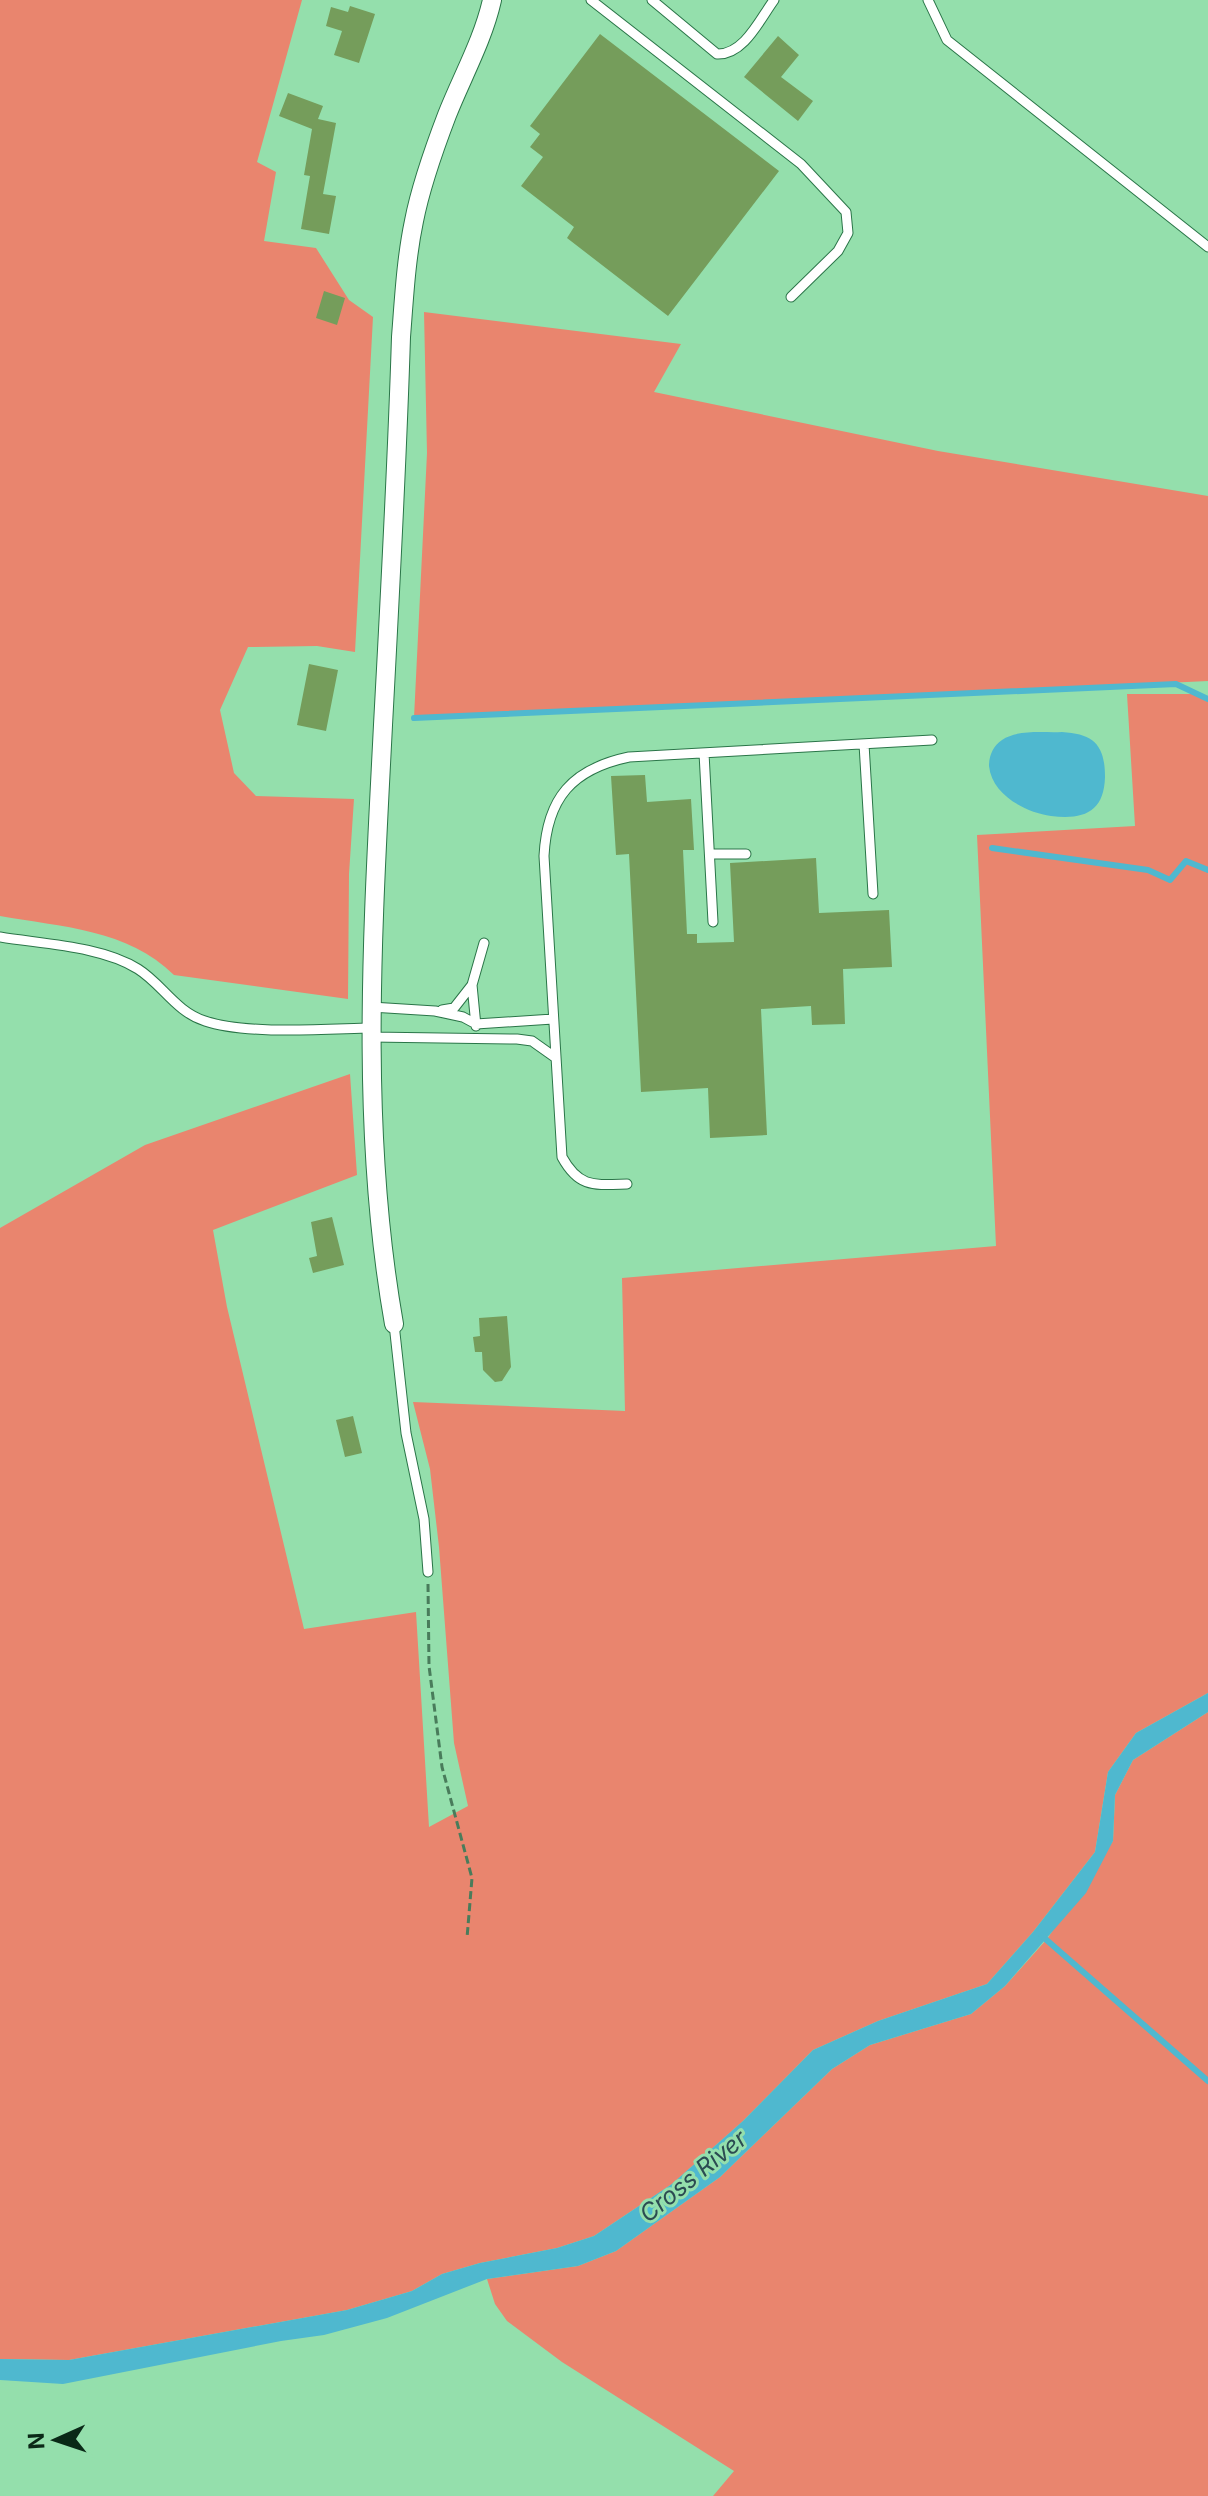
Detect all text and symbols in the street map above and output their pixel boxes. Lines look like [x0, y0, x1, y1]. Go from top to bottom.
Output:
water label: Cross River [633, 2123, 753, 2228]
north arrow [16, 2400, 96, 2480]
text: N [23, 2432, 49, 2450]

